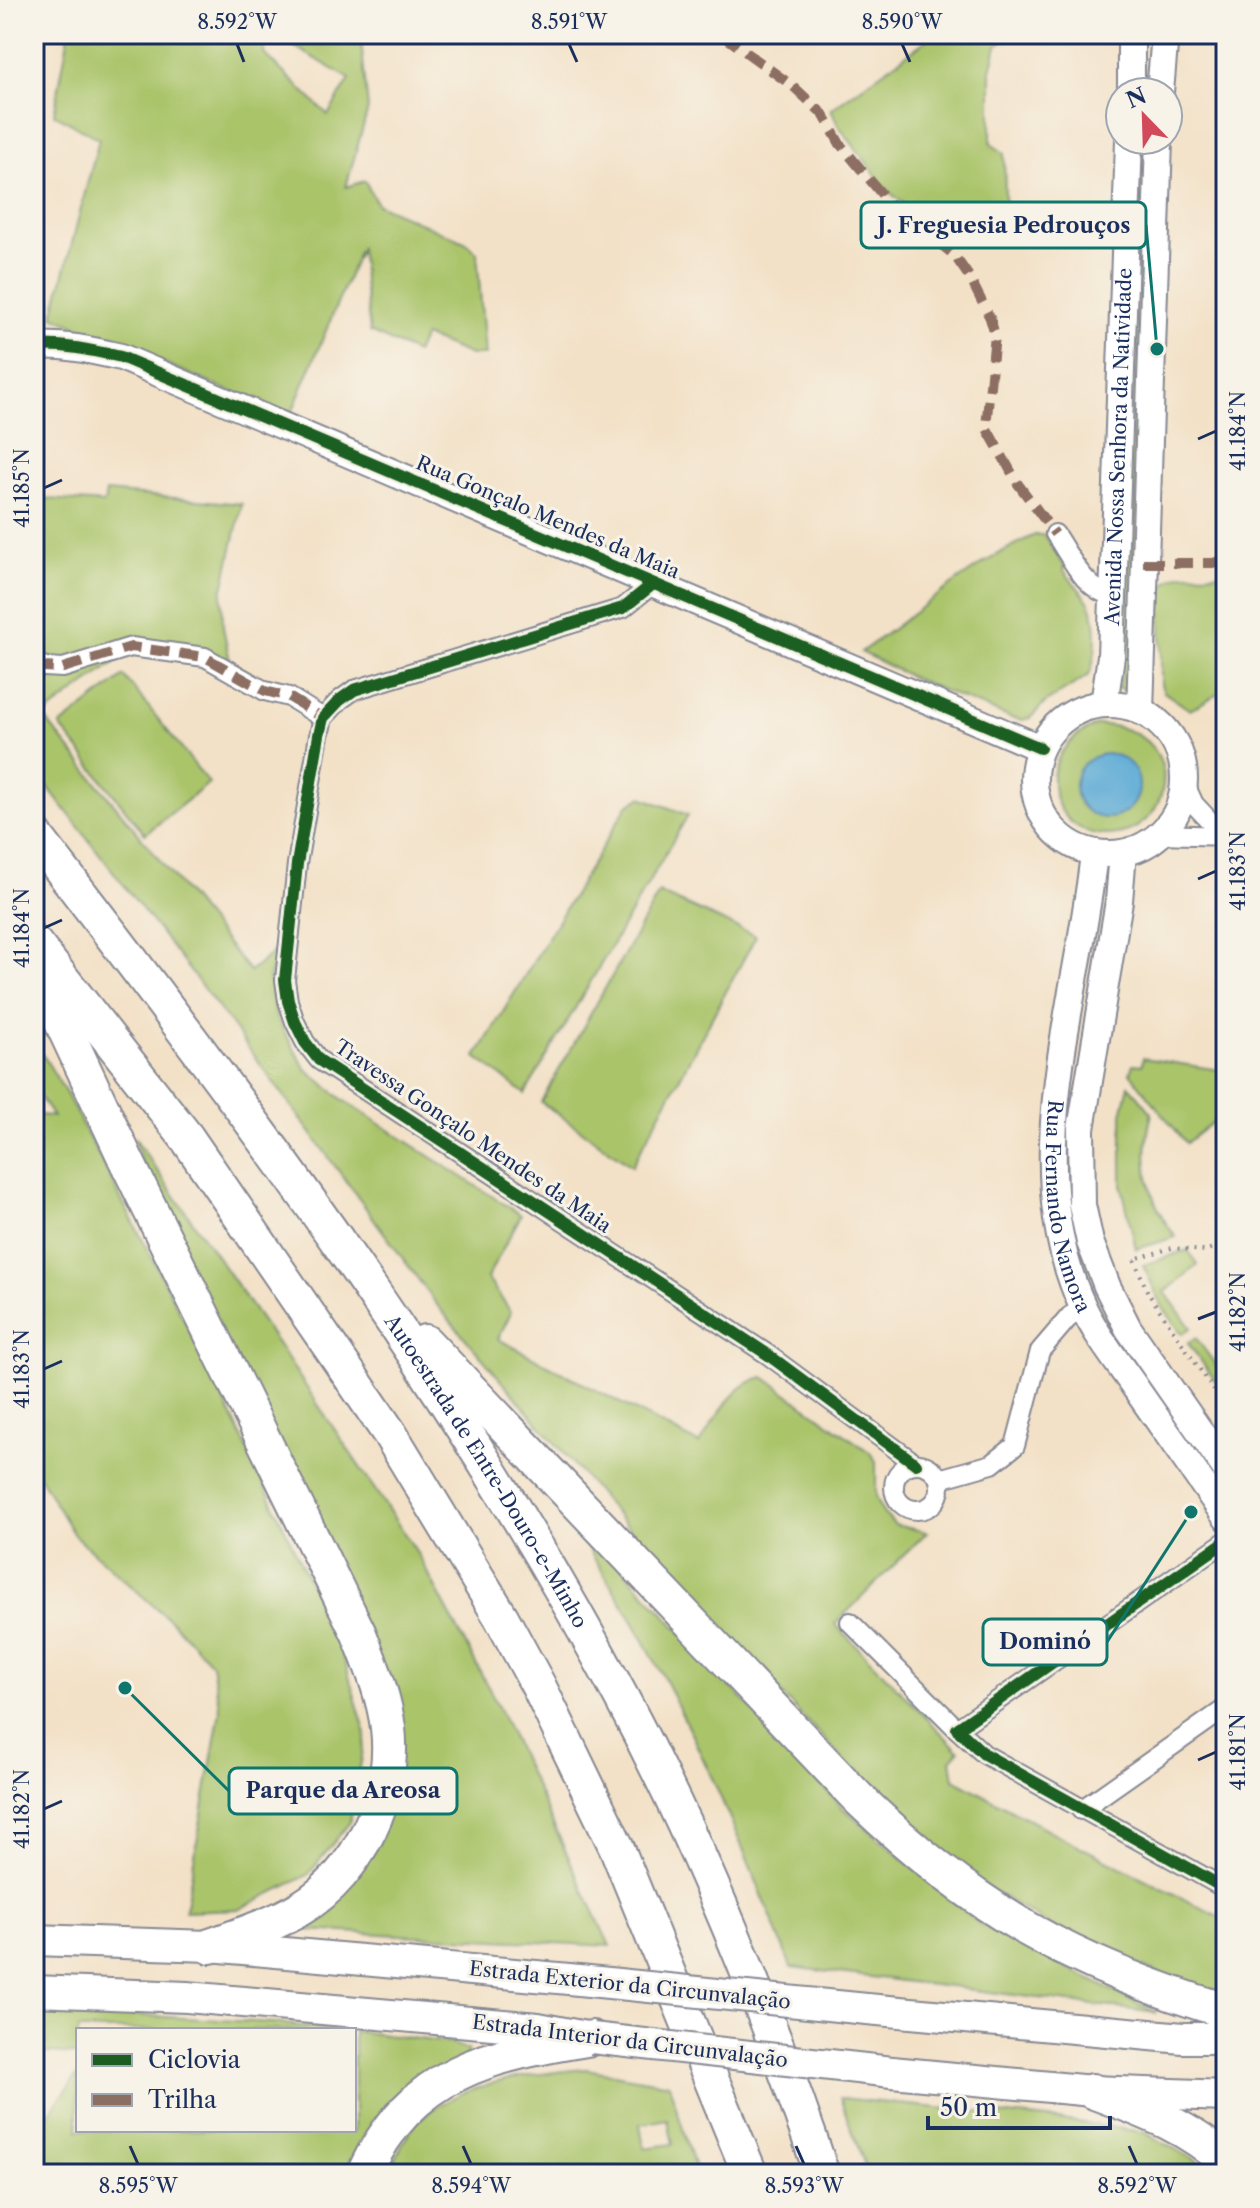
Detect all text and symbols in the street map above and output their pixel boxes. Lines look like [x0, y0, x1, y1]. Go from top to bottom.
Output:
text: 8.592°W [197, 10, 278, 34]
text: 8.591°W [531, 10, 608, 34]
text: 8.590°W [862, 10, 944, 34]
north arrow [1104, 76, 1184, 156]
text: N [1122, 82, 1150, 114]
callout: J. Freguesia Pedrouços [861, 202, 1146, 248]
text: J. Freguesia Pedrouços [874, 212, 1130, 239]
street label: Avenida Nossa Senhora da Natividade [1100, 267, 1137, 627]
text: 41.184°N [1226, 391, 1250, 471]
text: 41.185°N [10, 448, 34, 528]
street label: Rua Gonçalo Mendes da Maia [413, 450, 684, 584]
text: 41.183°N [1226, 831, 1250, 911]
text: 41.184°N [10, 888, 34, 968]
street label: Travessa Gonçalo Mendes da Maia [330, 1034, 616, 1238]
street label: Rua Fernando Namora [1041, 1099, 1096, 1317]
text: 41.182°N [1226, 1272, 1250, 1352]
street label: Autoestrada de Entre-Douro-e-Minho [379, 1309, 593, 1632]
text: 41.183°N [10, 1329, 34, 1409]
callout: Dominó [983, 1619, 1107, 1665]
text: Dominó [999, 1628, 1091, 1655]
text: 41.181°N [1226, 1714, 1250, 1790]
callout: Parque da Areosa [229, 1768, 457, 1814]
text: 41.182°N [10, 1769, 34, 1849]
text: Parque da Areosa [246, 1777, 441, 1804]
street label: Estrada Exterior da Circunvalação [468, 1956, 792, 2014]
street label: Estrada Interior da Circunvalação [471, 2010, 789, 2072]
legend [76, 2028, 356, 2132]
text: Ciclovia [148, 2045, 241, 2074]
scale bar [928, 2080, 1110, 2130]
text: Trilha [148, 2085, 217, 2114]
text: 50 m [940, 2093, 997, 2122]
text: 8.595°W [98, 2174, 179, 2198]
text: 8.594°W [431, 2174, 512, 2198]
text: 8.593°W [764, 2174, 845, 2198]
text: 8.592°W [1097, 2174, 1178, 2198]

